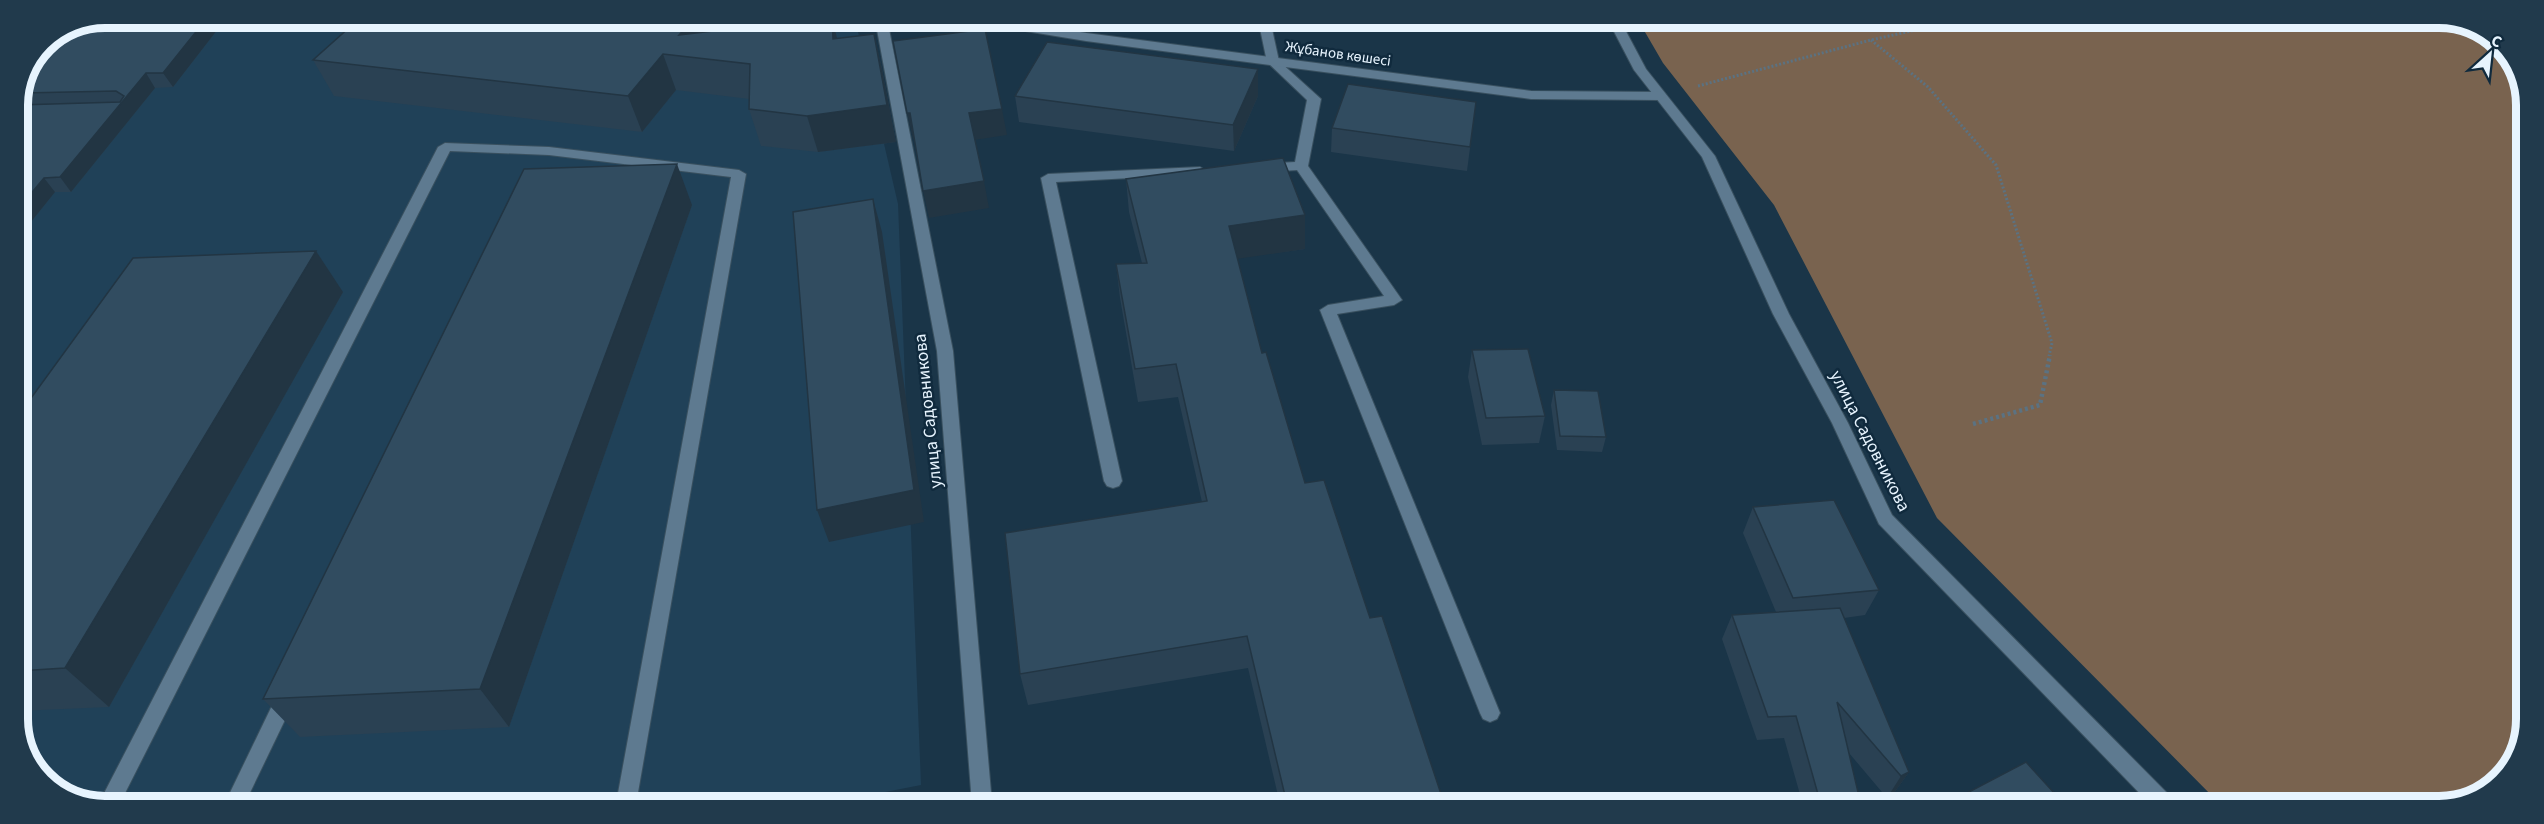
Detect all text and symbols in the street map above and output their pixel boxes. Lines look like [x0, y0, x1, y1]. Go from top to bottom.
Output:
north arrow [2460, 24, 2520, 84]
text: С [2487, 30, 2505, 53]
street label: Жұбанов көшесі [1284, 36, 1392, 72]
street label: улица Садовникова [907, 332, 949, 490]
street label: улица Садовникова [1824, 366, 1916, 516]

